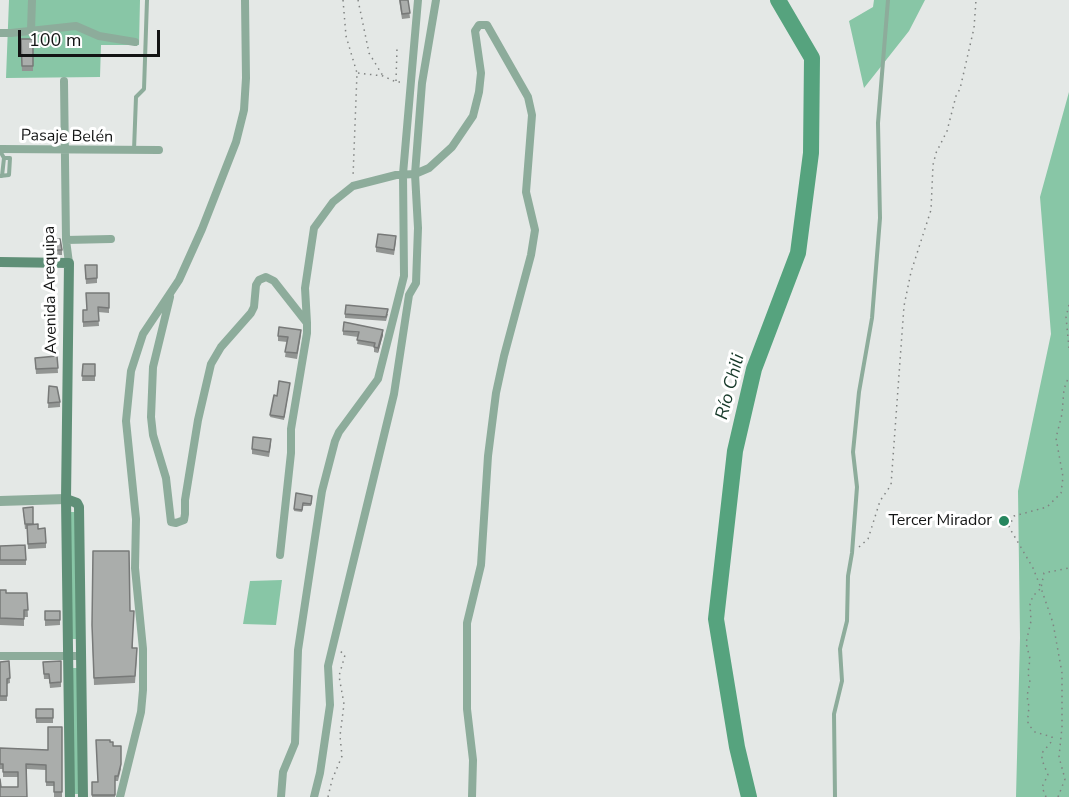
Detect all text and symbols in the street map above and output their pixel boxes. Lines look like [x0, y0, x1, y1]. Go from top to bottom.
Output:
scale bar [21, 18, 164, 56]
text: 100 m [29, 28, 81, 52]
street label: Pasaje Belén [21, 127, 113, 147]
street label: Avenida Arequipa [40, 226, 62, 354]
water label: Río Chili [712, 352, 750, 422]
place label: Tercer Mirador [888, 511, 992, 531]
marker: Tercer Mirador [997, 514, 1011, 528]

